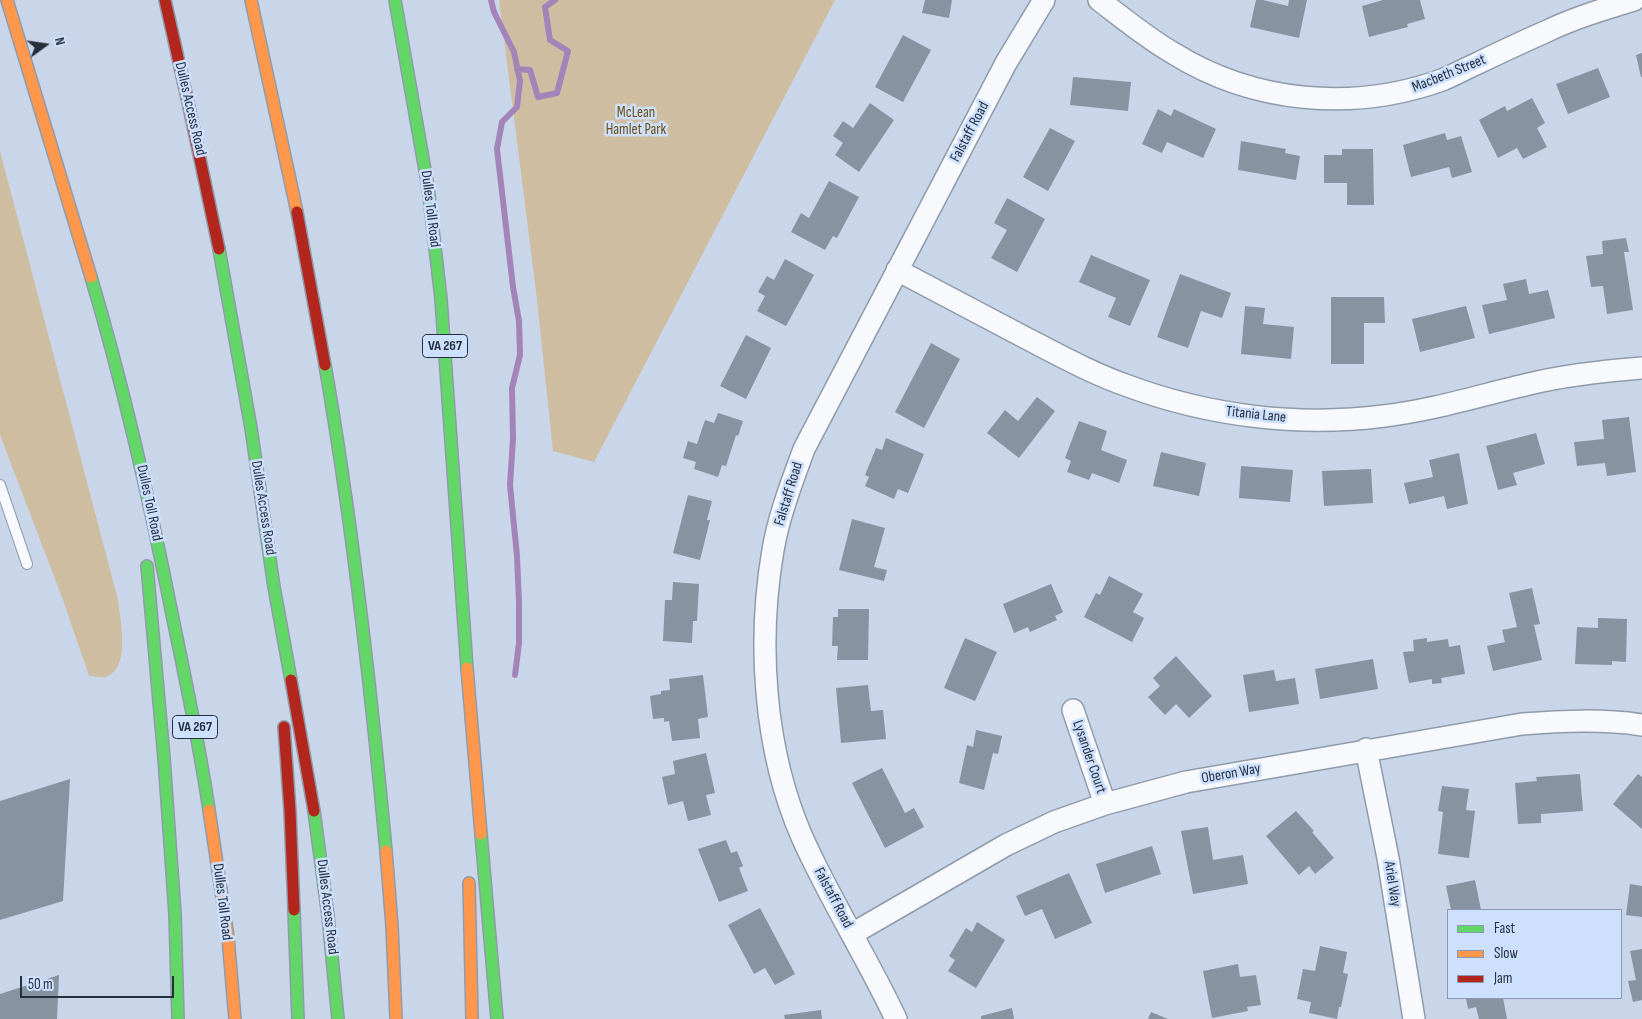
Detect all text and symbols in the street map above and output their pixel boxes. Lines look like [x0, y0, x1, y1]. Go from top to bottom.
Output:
north arrow [20, 20, 70, 70]
text: N [51, 36, 69, 47]
street label: Macbeth Street [1410, 51, 1488, 97]
street label: Dulles Access Road [170, 60, 210, 158]
street label: Falstaff Road [947, 99, 993, 165]
park label: McLean Hamlet Park [606, 104, 666, 139]
street label: Dulles Toll Road [416, 170, 444, 248]
road number: VA 267 [422, 334, 468, 358]
street label: Titania Lane [1225, 403, 1287, 427]
street label: Dulles Access Road [247, 459, 279, 557]
street label: Falstaff Road [771, 460, 807, 528]
street label: Dulles Toll Road [132, 463, 166, 543]
road number: VA 267 [172, 716, 218, 739]
street label: Lysander Court [1068, 718, 1110, 796]
street label: Oberon Way [1200, 760, 1262, 788]
street label: Dulles Access Road [312, 858, 342, 956]
street label: Ariel Way [1380, 860, 1404, 908]
street label: Dulles Toll Road [208, 863, 236, 941]
street label: Falstaff Road [810, 865, 856, 931]
legend [1447, 909, 1622, 999]
text: Fast [1494, 919, 1515, 938]
text: Slow [1494, 944, 1518, 963]
scale bar [22, 966, 176, 998]
text: Jam [1494, 969, 1512, 988]
text: 50 m [28, 975, 53, 994]

